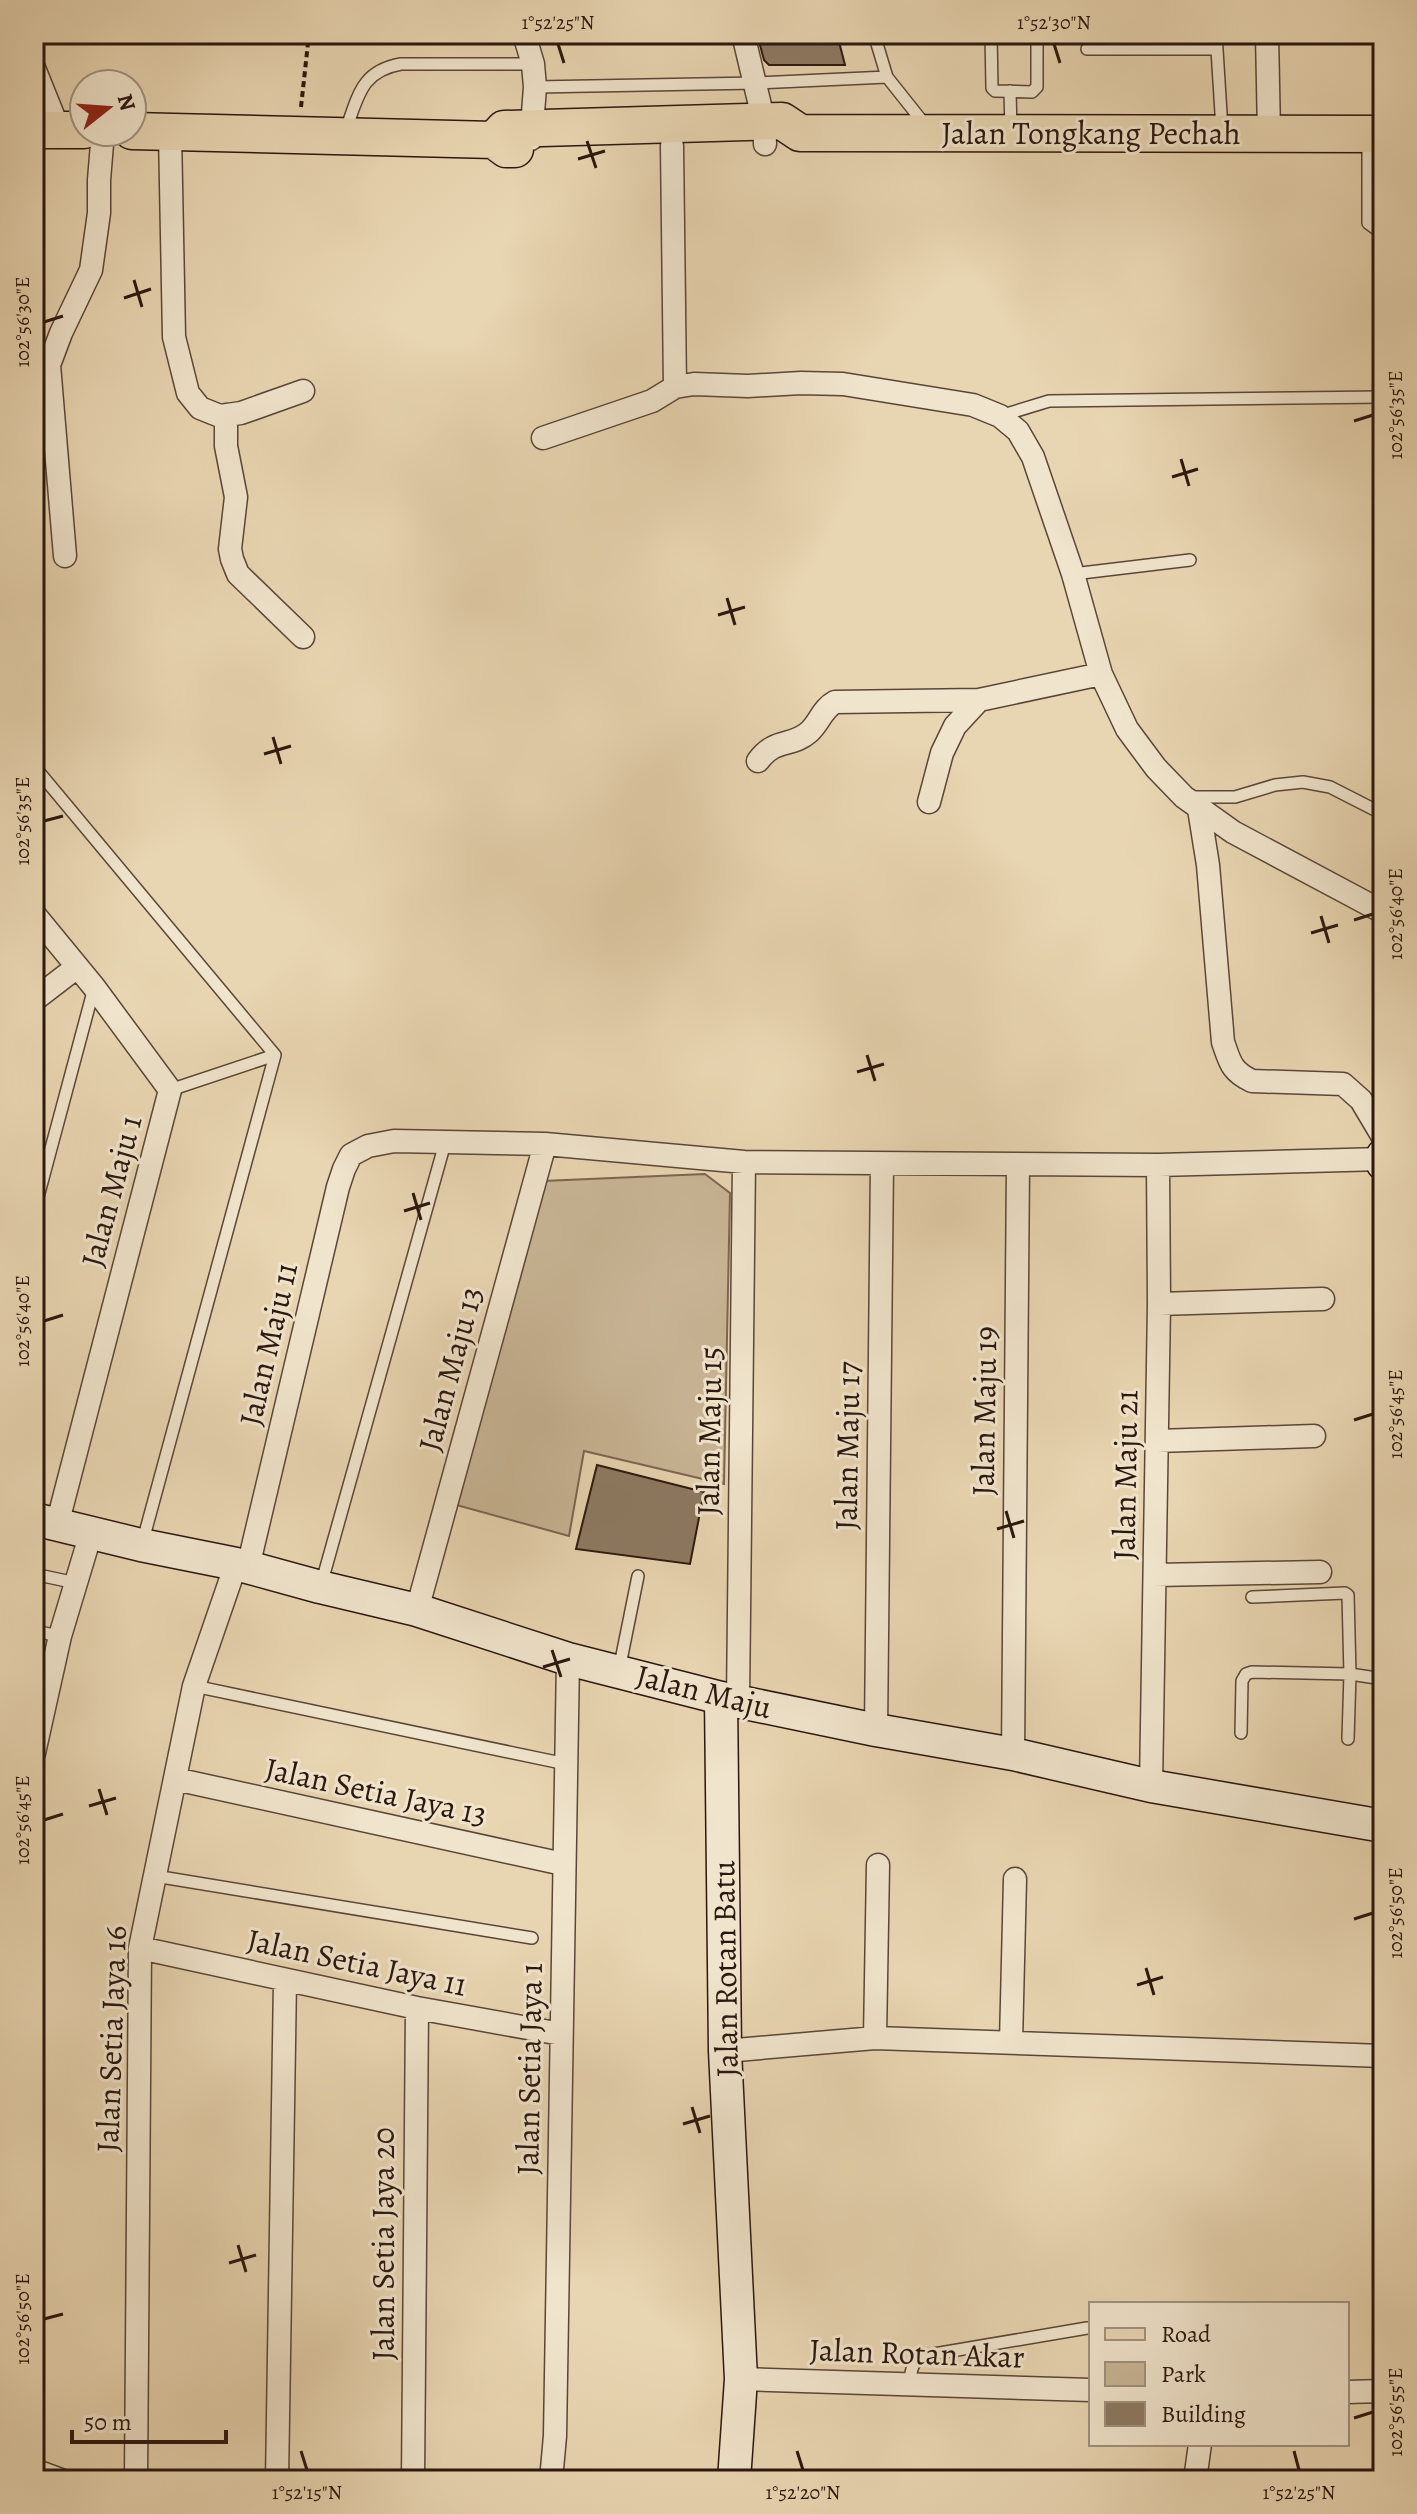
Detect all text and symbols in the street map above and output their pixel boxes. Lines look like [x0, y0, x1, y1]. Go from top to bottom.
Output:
text: 1°52'25"N [522, 9, 594, 36]
text: 1°52'30"N [1017, 9, 1091, 36]
north arrow [68, 68, 148, 148]
text: N [109, 90, 143, 114]
street label: Jalan Tongkang Pechah [941, 111, 1241, 155]
text: 102°56'30"E [9, 276, 36, 368]
text: 102°56'35"E [1382, 370, 1409, 460]
text: 102°56'35"E [9, 776, 36, 866]
text: 102°56'40"E [1382, 868, 1409, 960]
street label: Jalan Maju 1 [70, 1110, 152, 1272]
street label: Jalan Maju 11 [228, 1258, 308, 1430]
text: 102°56'40"E [9, 1275, 36, 1367]
street label: Jalan Maju 13 [407, 1282, 493, 1456]
street label: Jalan Maju 19 [961, 1326, 1007, 1496]
street label: Jalan Maju 15 [686, 1346, 732, 1516]
street label: Jalan Maju 17 [824, 1361, 870, 1531]
text: 102°56'45"E [1382, 1369, 1409, 1459]
street label: Jalan Maju 21 [1102, 1389, 1148, 1561]
street label: Jalan Maju [632, 1653, 777, 1729]
street label: Jalan Setia Jaya 13 [261, 1746, 491, 1836]
text: 102°56'45"E [9, 1775, 36, 1865]
street label: Jalan Rotan Batu [701, 1860, 749, 2078]
text: 102°56'50"E [1382, 1867, 1409, 1959]
street label: Jalan Setia Jaya 11 [243, 1917, 471, 2007]
street label: Jalan Setia Jaya 16 [85, 1925, 137, 2153]
street label: Jalan Setia Jaya 1 [505, 1962, 553, 2176]
street label: Jalan Setia Jaya 20 [361, 2127, 405, 2361]
text: 102°56'50"E [9, 2273, 36, 2365]
legend [1089, 2302, 1349, 2446]
text: Road [1161, 2318, 1211, 2350]
street label: Jalan Rotan Akar [809, 2327, 1025, 2379]
text: Park [1161, 2358, 1206, 2390]
text: 102°56'55"E [1382, 2367, 1409, 2457]
scale bar [72, 2394, 226, 2444]
text: Building [1161, 2398, 1246, 2430]
text: 50 m [84, 2406, 132, 2438]
text: 1°52'15"N [272, 2479, 342, 2506]
text: 1°52'20"N [766, 2479, 841, 2506]
text: 1°52'25"N [1263, 2479, 1335, 2506]

